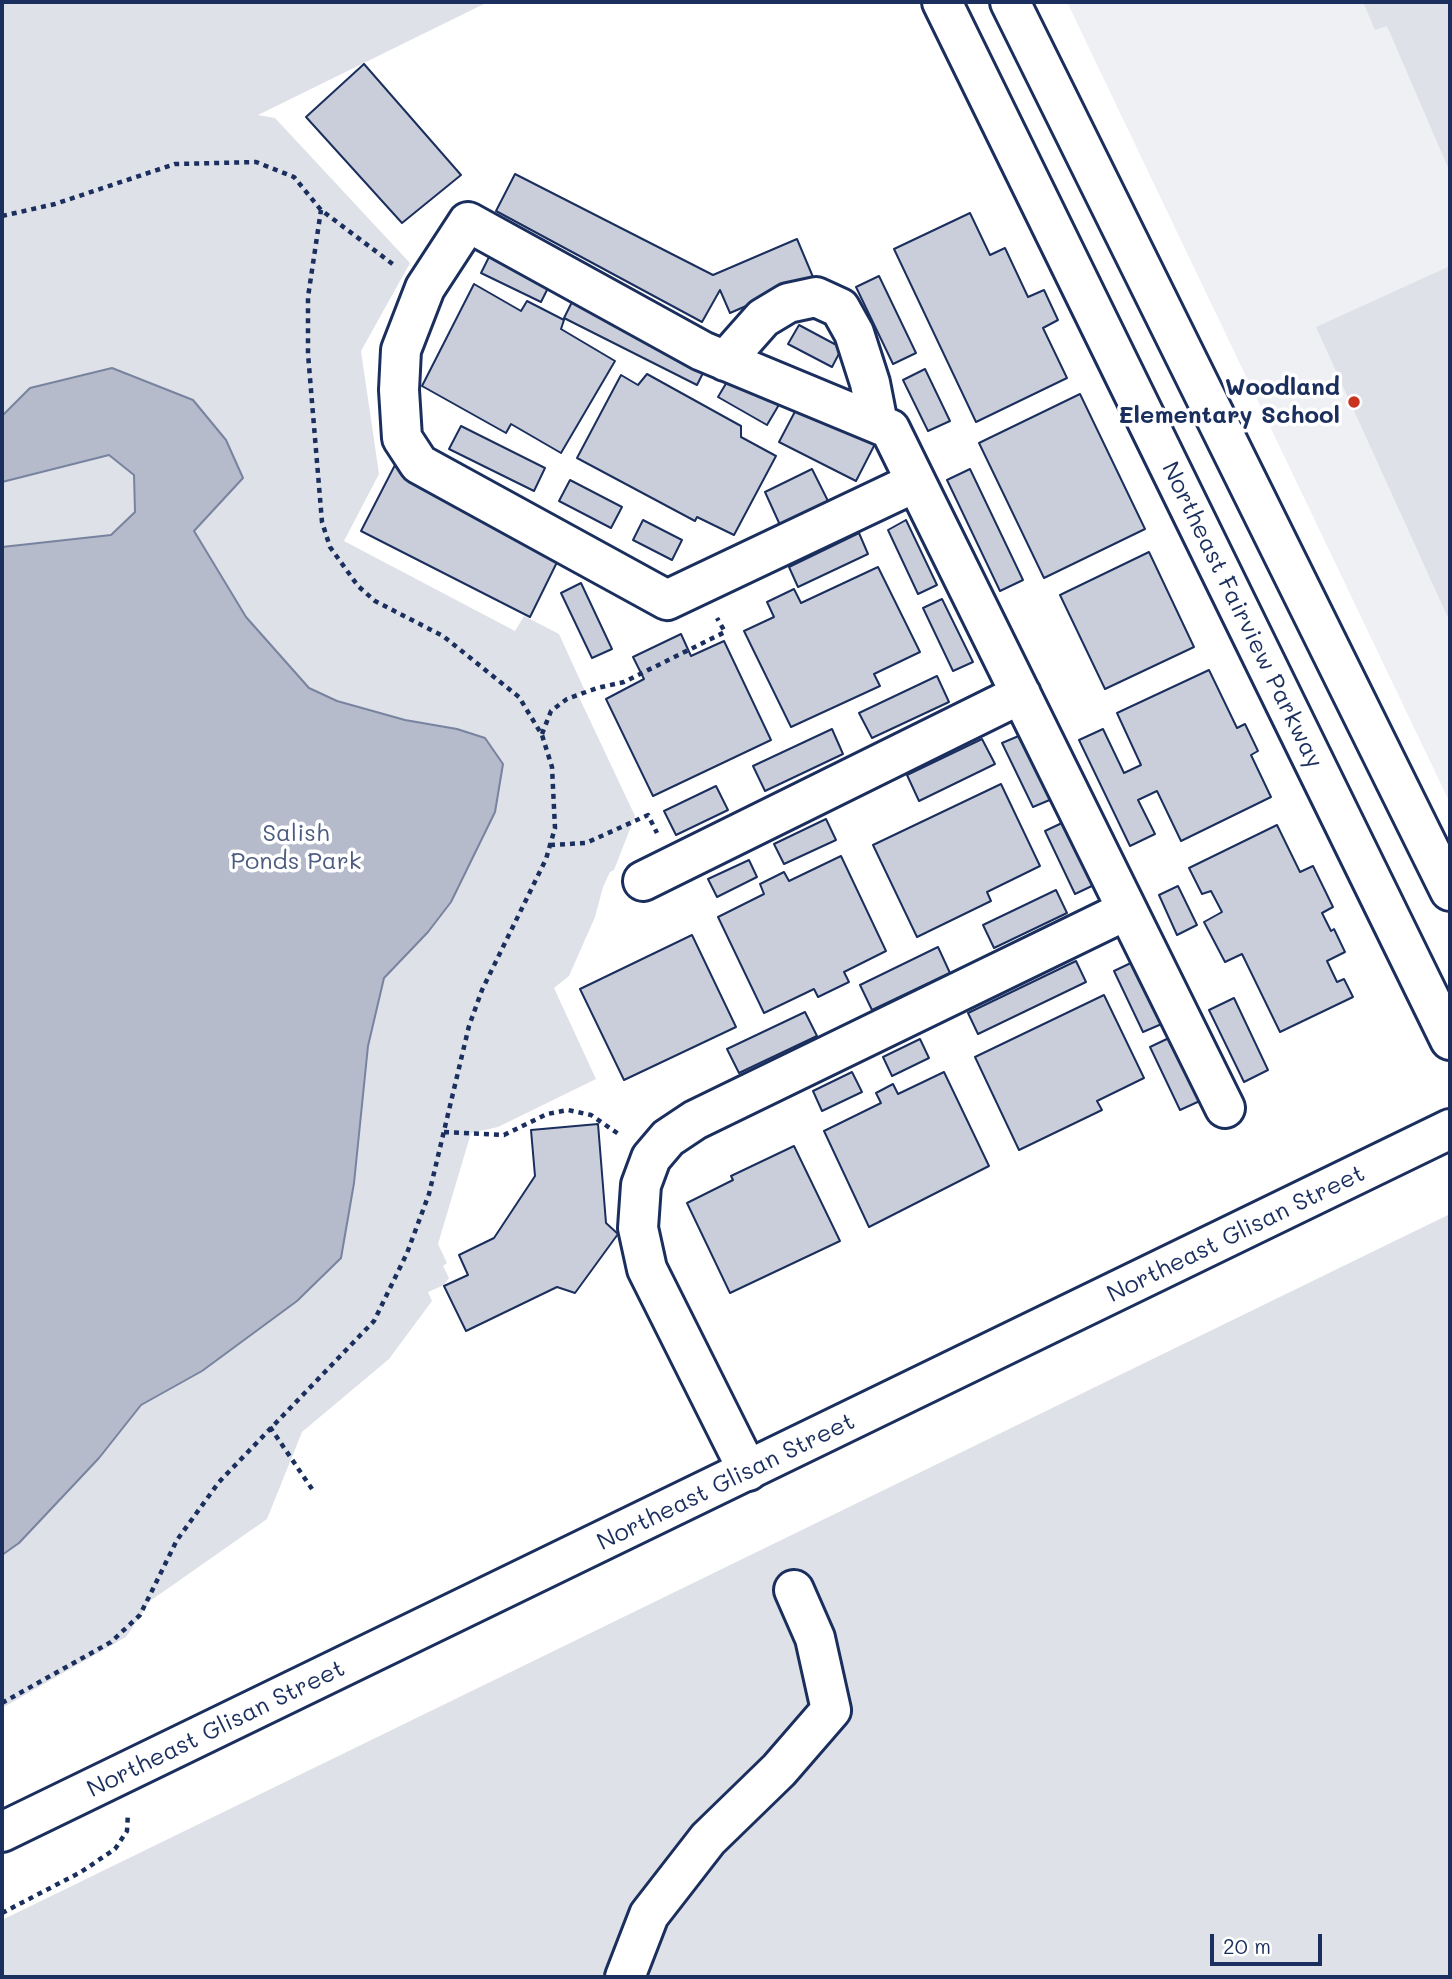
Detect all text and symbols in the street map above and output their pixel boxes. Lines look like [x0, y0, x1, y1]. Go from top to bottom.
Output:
place label: Woodland Elementary School [1118, 374, 1340, 430]
marker: Woodland Elementary School [1346, 394, 1362, 410]
street label: Northeast Fairview Parkway [1155, 457, 1329, 773]
park label: Salish Ponds Park [230, 820, 362, 876]
street label: Northeast Glisan Street [1103, 1159, 1369, 1309]
street label: Northeast Glisan Street [593, 1407, 859, 1557]
street label: Northeast Glisan Street [83, 1654, 349, 1804]
scale bar [1214, 1920, 1326, 1964]
text: 20 m [1223, 1932, 1271, 1959]

